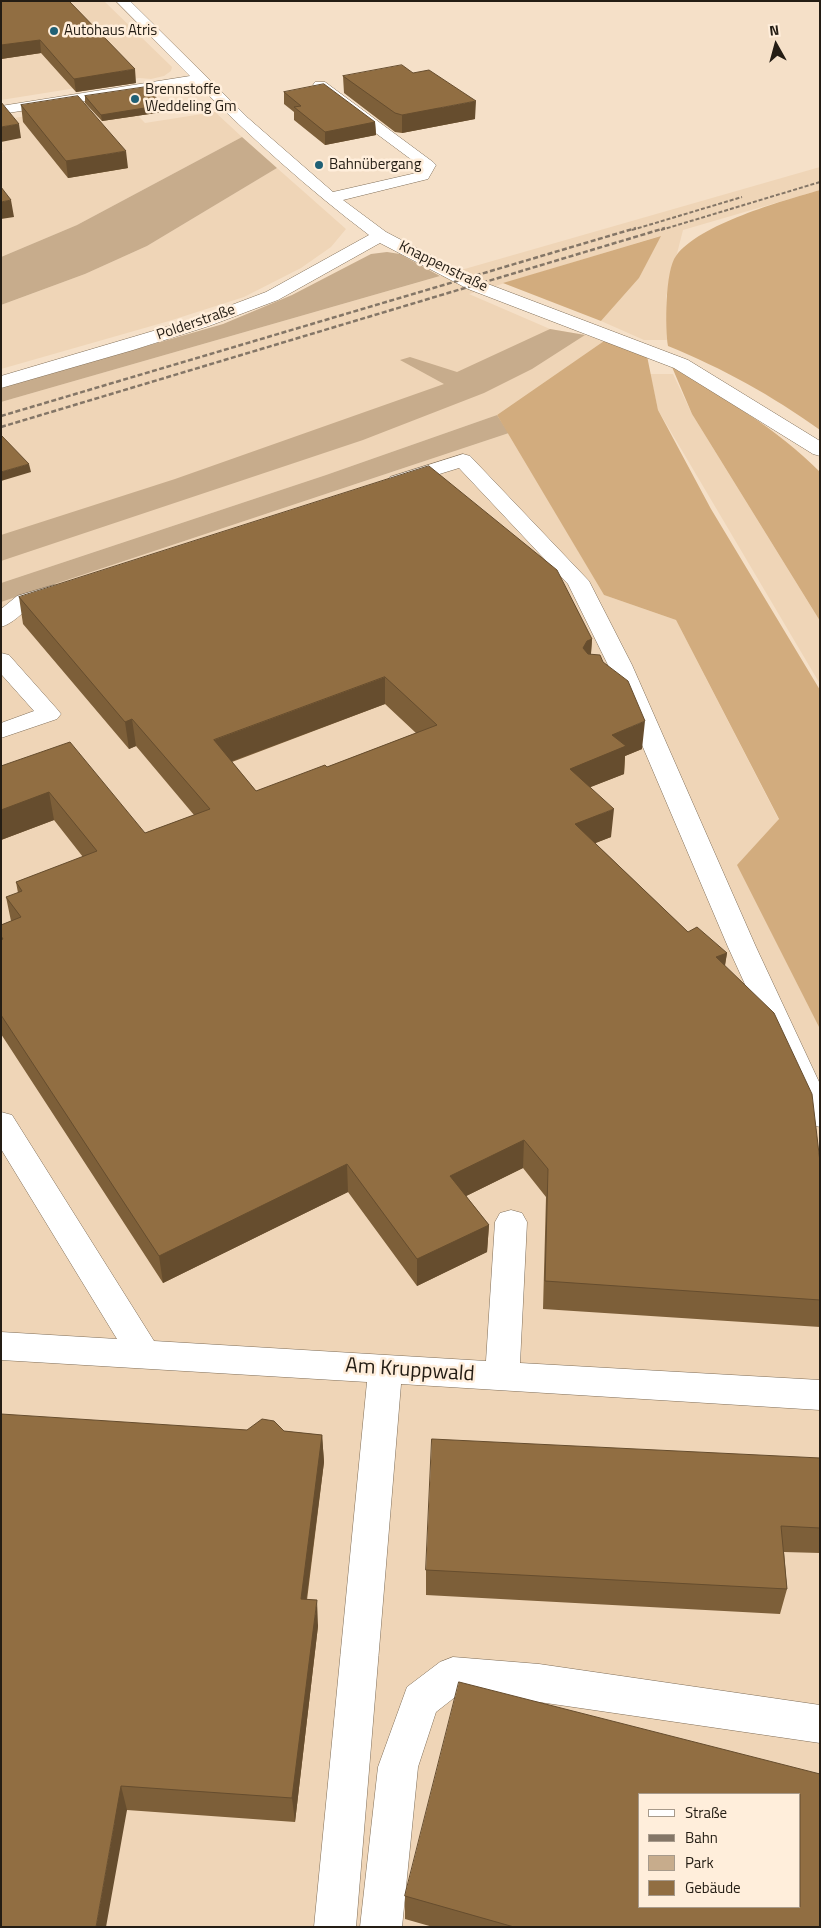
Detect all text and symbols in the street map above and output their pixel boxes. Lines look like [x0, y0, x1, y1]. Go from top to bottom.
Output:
text: N [768, 19, 780, 41]
north arrow [751, 20, 801, 70]
place label: Autohaus Atris [64, 22, 157, 40]
marker: Autohaus Atris [48, 25, 60, 37]
place label: Brennstoffe Weddeling Gm [145, 81, 237, 116]
marker: Brennstoffe Weddeling Gm [129, 93, 141, 105]
place label: Bahnübergang [329, 156, 421, 174]
marker: Bahnübergang [313, 159, 325, 171]
street label: Knappenstraße [396, 238, 490, 296]
street label: Polderstraße [154, 301, 238, 345]
street label: Am Kruppwald [345, 1354, 475, 1388]
legend [638, 1793, 801, 1908]
text: Straße [685, 1801, 727, 1824]
text: Bahn [685, 1826, 718, 1849]
text: Park [685, 1851, 714, 1874]
text: Gebäude [685, 1876, 741, 1899]

